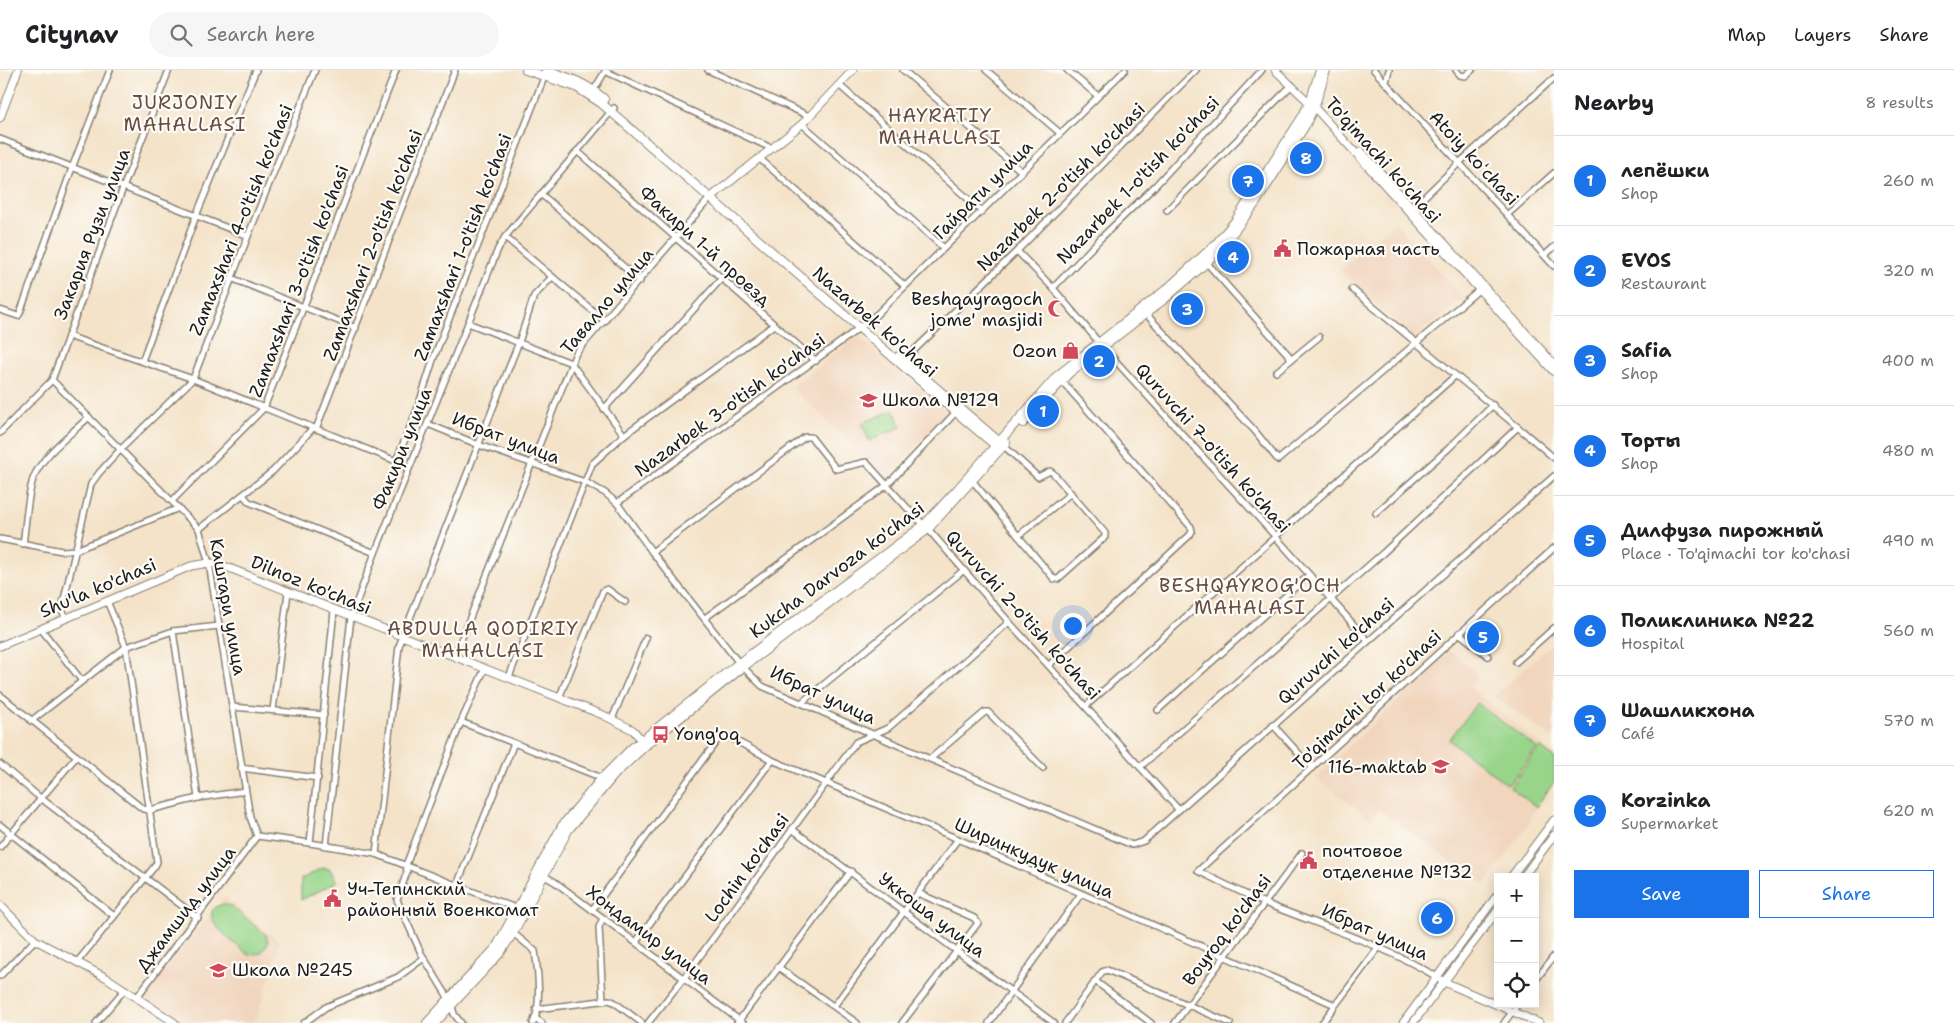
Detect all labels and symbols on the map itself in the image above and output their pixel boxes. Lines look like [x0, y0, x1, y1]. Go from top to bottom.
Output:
district label: JURJONIY MAHALLASI [124, 90, 246, 137]
street label: Nazarbek 1-o'tish ko'chasi [1051, 91, 1225, 269]
street label: To'qimachi ko'chasi [1320, 92, 1446, 228]
street label: Nazarbek 2-o'tish ko'chasi [971, 97, 1151, 277]
street label: Zamaxshari 4-o'tish ko'chasi [184, 101, 298, 339]
district label: HAYRATIY MAHALLASI [879, 103, 1001, 150]
street label: Atoiy koʻchasi [1424, 105, 1524, 211]
street label: Zamaxshari 2-o'tish ko'chasi [318, 126, 428, 364]
street label: Zamaxshari 1-o'tish ko'chasi [409, 130, 517, 364]
street label: Гайрати улица [928, 135, 1038, 245]
pin: 8 [1290, 139, 1322, 177]
street label: Закария Рузи улица [48, 145, 136, 323]
street label: Zamaxshari 3-o'tish ko'chasi [244, 161, 354, 401]
pin: 7 [1232, 162, 1264, 200]
street label: Факири 1-й проезд [634, 180, 776, 312]
place label: Пожарная часть [1297, 237, 1440, 261]
pin: 4 [1217, 238, 1249, 276]
public building icon: Пожарная часть [1273, 239, 1293, 259]
street label: Тавалло улица [555, 243, 659, 359]
street label: Nazarbek ko'chasi [807, 261, 943, 383]
place label: Beshqayragoch jome' masjidi [911, 287, 1043, 332]
pin: 3 [1171, 290, 1203, 328]
mosque icon: Beshqayragoch jome' masjidi [1047, 299, 1067, 319]
street label: Nazarbek 3-o'tish ko'chasi [630, 328, 830, 482]
place label: Ozon [1012, 339, 1057, 363]
shop icon: Ozon [1061, 341, 1081, 361]
pin: 2 [1083, 342, 1115, 380]
street label: Quruvchi 7-o'tish ko'chasi [1130, 358, 1296, 538]
street label: Факири улица [367, 384, 437, 514]
place label: Школа №129 [882, 388, 999, 412]
school or university icon: Школа №129 [858, 390, 878, 410]
pin: 1 [1027, 392, 1059, 430]
street label: Ибрат улица [449, 406, 563, 470]
street label: Kukcha Darvoza ko'chasi [745, 496, 929, 644]
street label: Quruvchi 2-o'tish ko'chasi [940, 525, 1106, 705]
street label: Кашгари улица [204, 537, 252, 677]
street label: Dilnoz ko'chasi [247, 550, 375, 620]
street label: Shu'la ko'chasi [36, 553, 160, 623]
district label: BESHQAYROG'OCH MAHALASI [1159, 573, 1341, 620]
street label: Quruvchi ko'chasi [1272, 592, 1400, 710]
your location [1060, 613, 1086, 639]
district label: ABDULLA QODIRIY MAHALLASI [387, 616, 579, 663]
pin: 5 [1467, 618, 1499, 656]
street label: To'qimachi tor ko'chasi [1288, 625, 1446, 775]
street label: Ибрат улица [766, 660, 880, 730]
place label: Yong'oq [674, 722, 741, 746]
bus stop icon: Yong'oq [650, 724, 670, 744]
place label: 116-maktab [1328, 755, 1427, 779]
school or university icon: 116-maktab [1431, 757, 1451, 777]
street label: Lochin ko'chasi [699, 809, 795, 927]
street label: Ширинкудук улица [950, 812, 1118, 904]
place label: почтовое отделение №132 [1322, 839, 1472, 884]
street label: Джамшид улица [131, 841, 241, 977]
public building icon: почтовое отделение №132 [1298, 851, 1318, 871]
street label: Уккоша улица [874, 867, 990, 963]
street label: Boyroq ko'chasi [1177, 869, 1277, 991]
place label: Уч-Тепинский районный Военкомат [347, 877, 539, 922]
street label: Хондамир улица [581, 880, 717, 990]
public building icon: Уч-Тепинский районный Военкомат [323, 889, 343, 909]
street label: Ибрат улица [1318, 898, 1432, 966]
pin: 6 [1421, 899, 1453, 937]
place label: Школа №245 [232, 958, 353, 982]
school or university icon: Школа №245 [208, 960, 228, 980]

